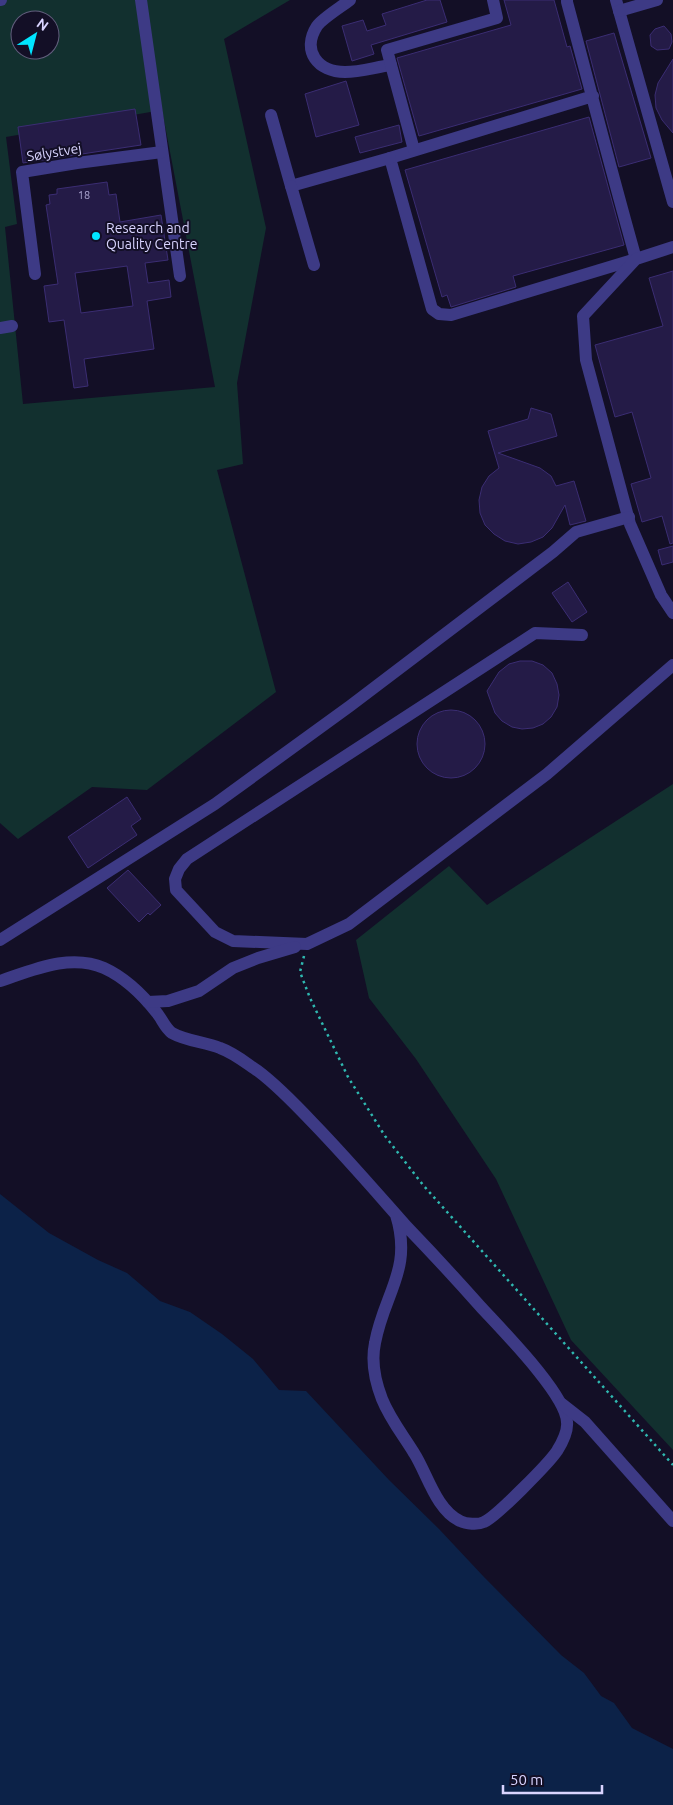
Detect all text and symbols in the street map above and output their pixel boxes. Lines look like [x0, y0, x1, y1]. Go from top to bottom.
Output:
north arrow [10, 10, 60, 60]
text: N [34, 15, 52, 34]
street label: Sølystvej [25, 140, 83, 164]
house number: 18 [78, 189, 90, 201]
place label: Research and Quality Centre [106, 220, 197, 252]
marker: Research and Quality Centre [90, 230, 102, 242]
scale bar [503, 1762, 602, 1794]
text: 50 m [510, 1771, 543, 1788]

